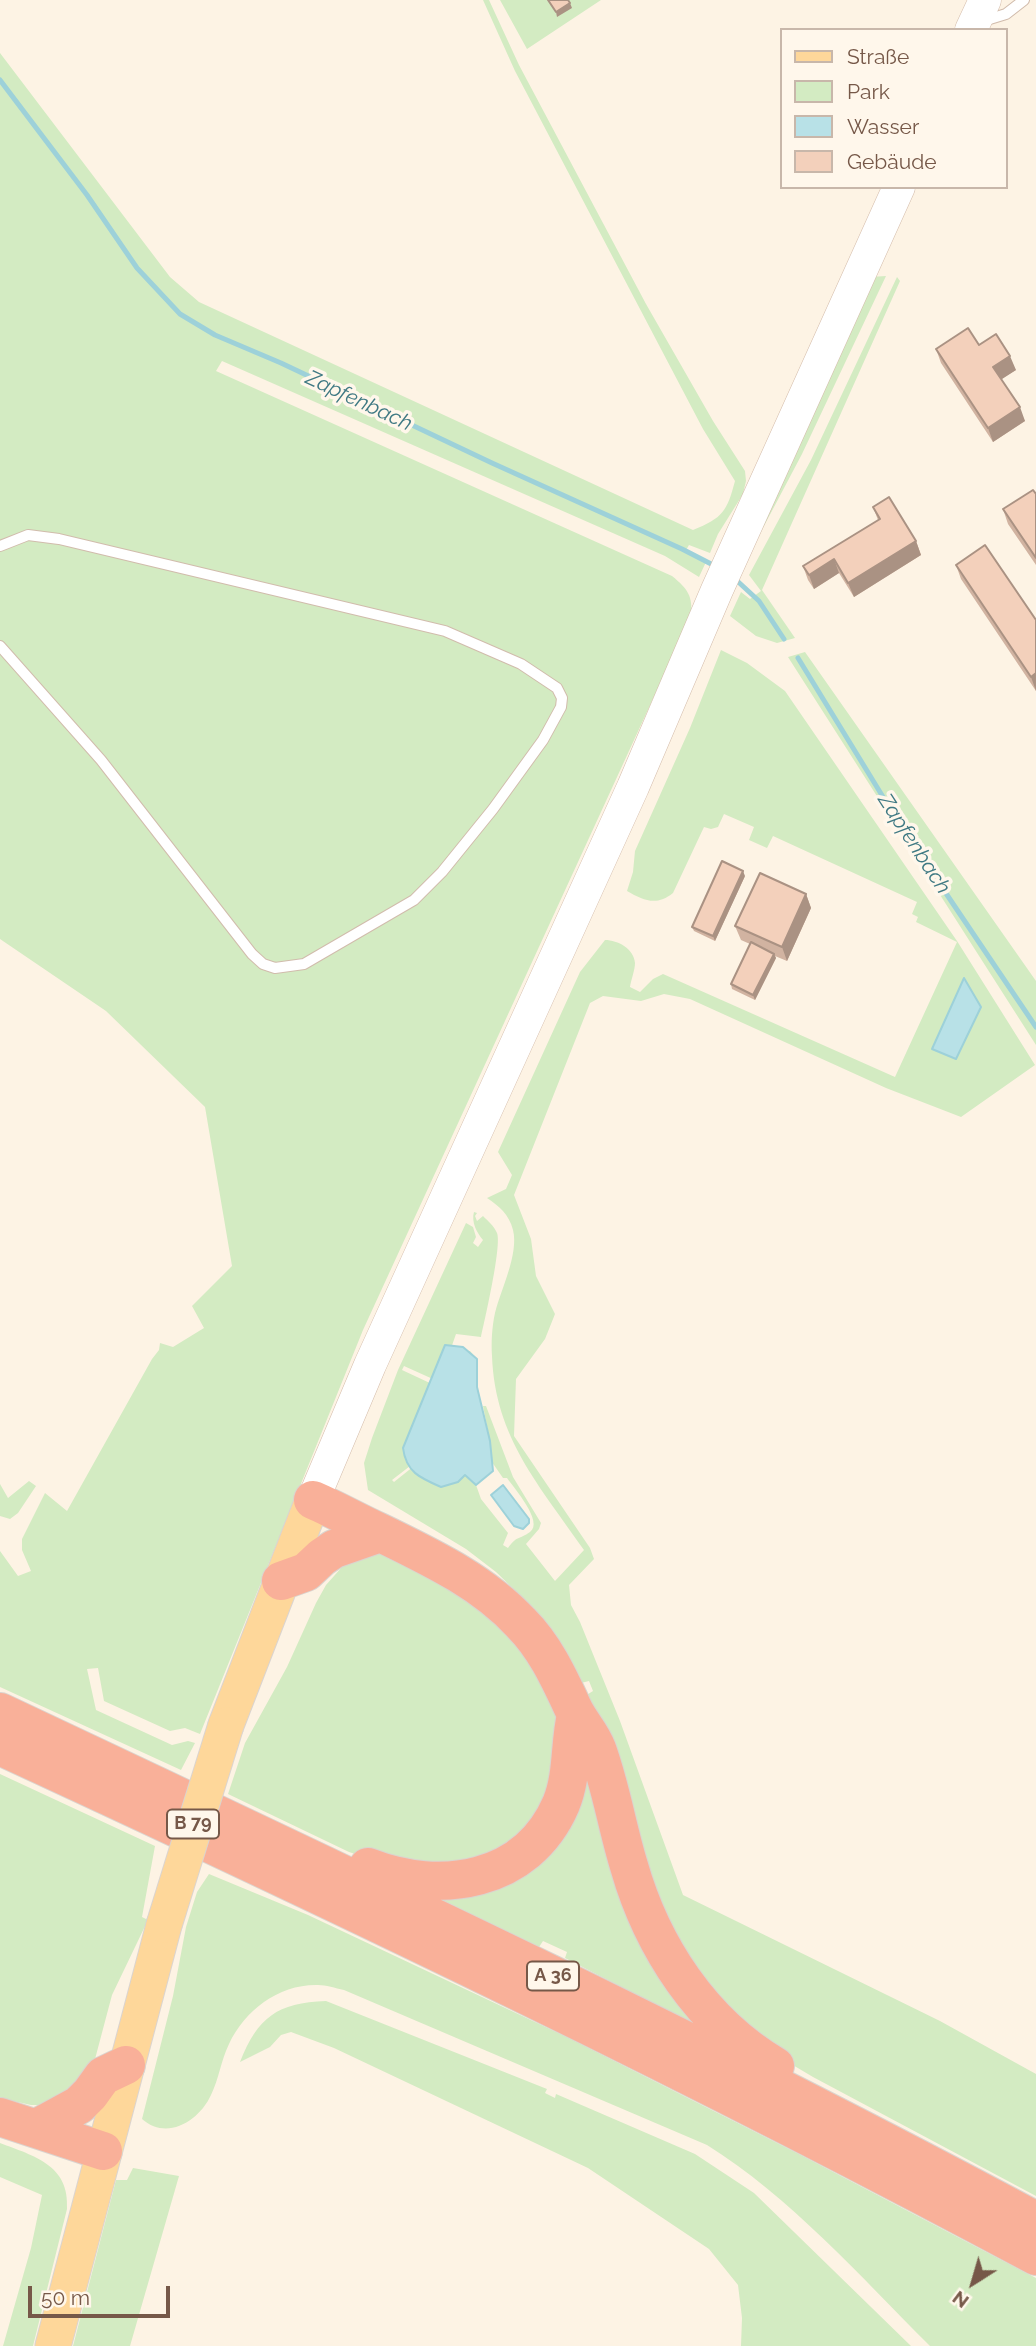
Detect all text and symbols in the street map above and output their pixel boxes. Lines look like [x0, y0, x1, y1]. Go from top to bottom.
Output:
legend [780, 28, 1008, 189]
text: Straße [847, 44, 909, 69]
text: Park [847, 79, 890, 104]
text: Wasser [847, 114, 919, 139]
text: Gebäude [847, 149, 937, 174]
water label: Zapfenbach [302, 365, 416, 437]
water label: Zapfenbach [872, 789, 956, 899]
road number: B 79 [167, 1810, 219, 1838]
road number: A 36 [527, 1962, 579, 1990]
north arrow [938, 2248, 1008, 2318]
scale bar [32, 2272, 173, 2316]
text: 50 m [41, 2285, 90, 2310]
text: N [948, 2287, 973, 2313]

